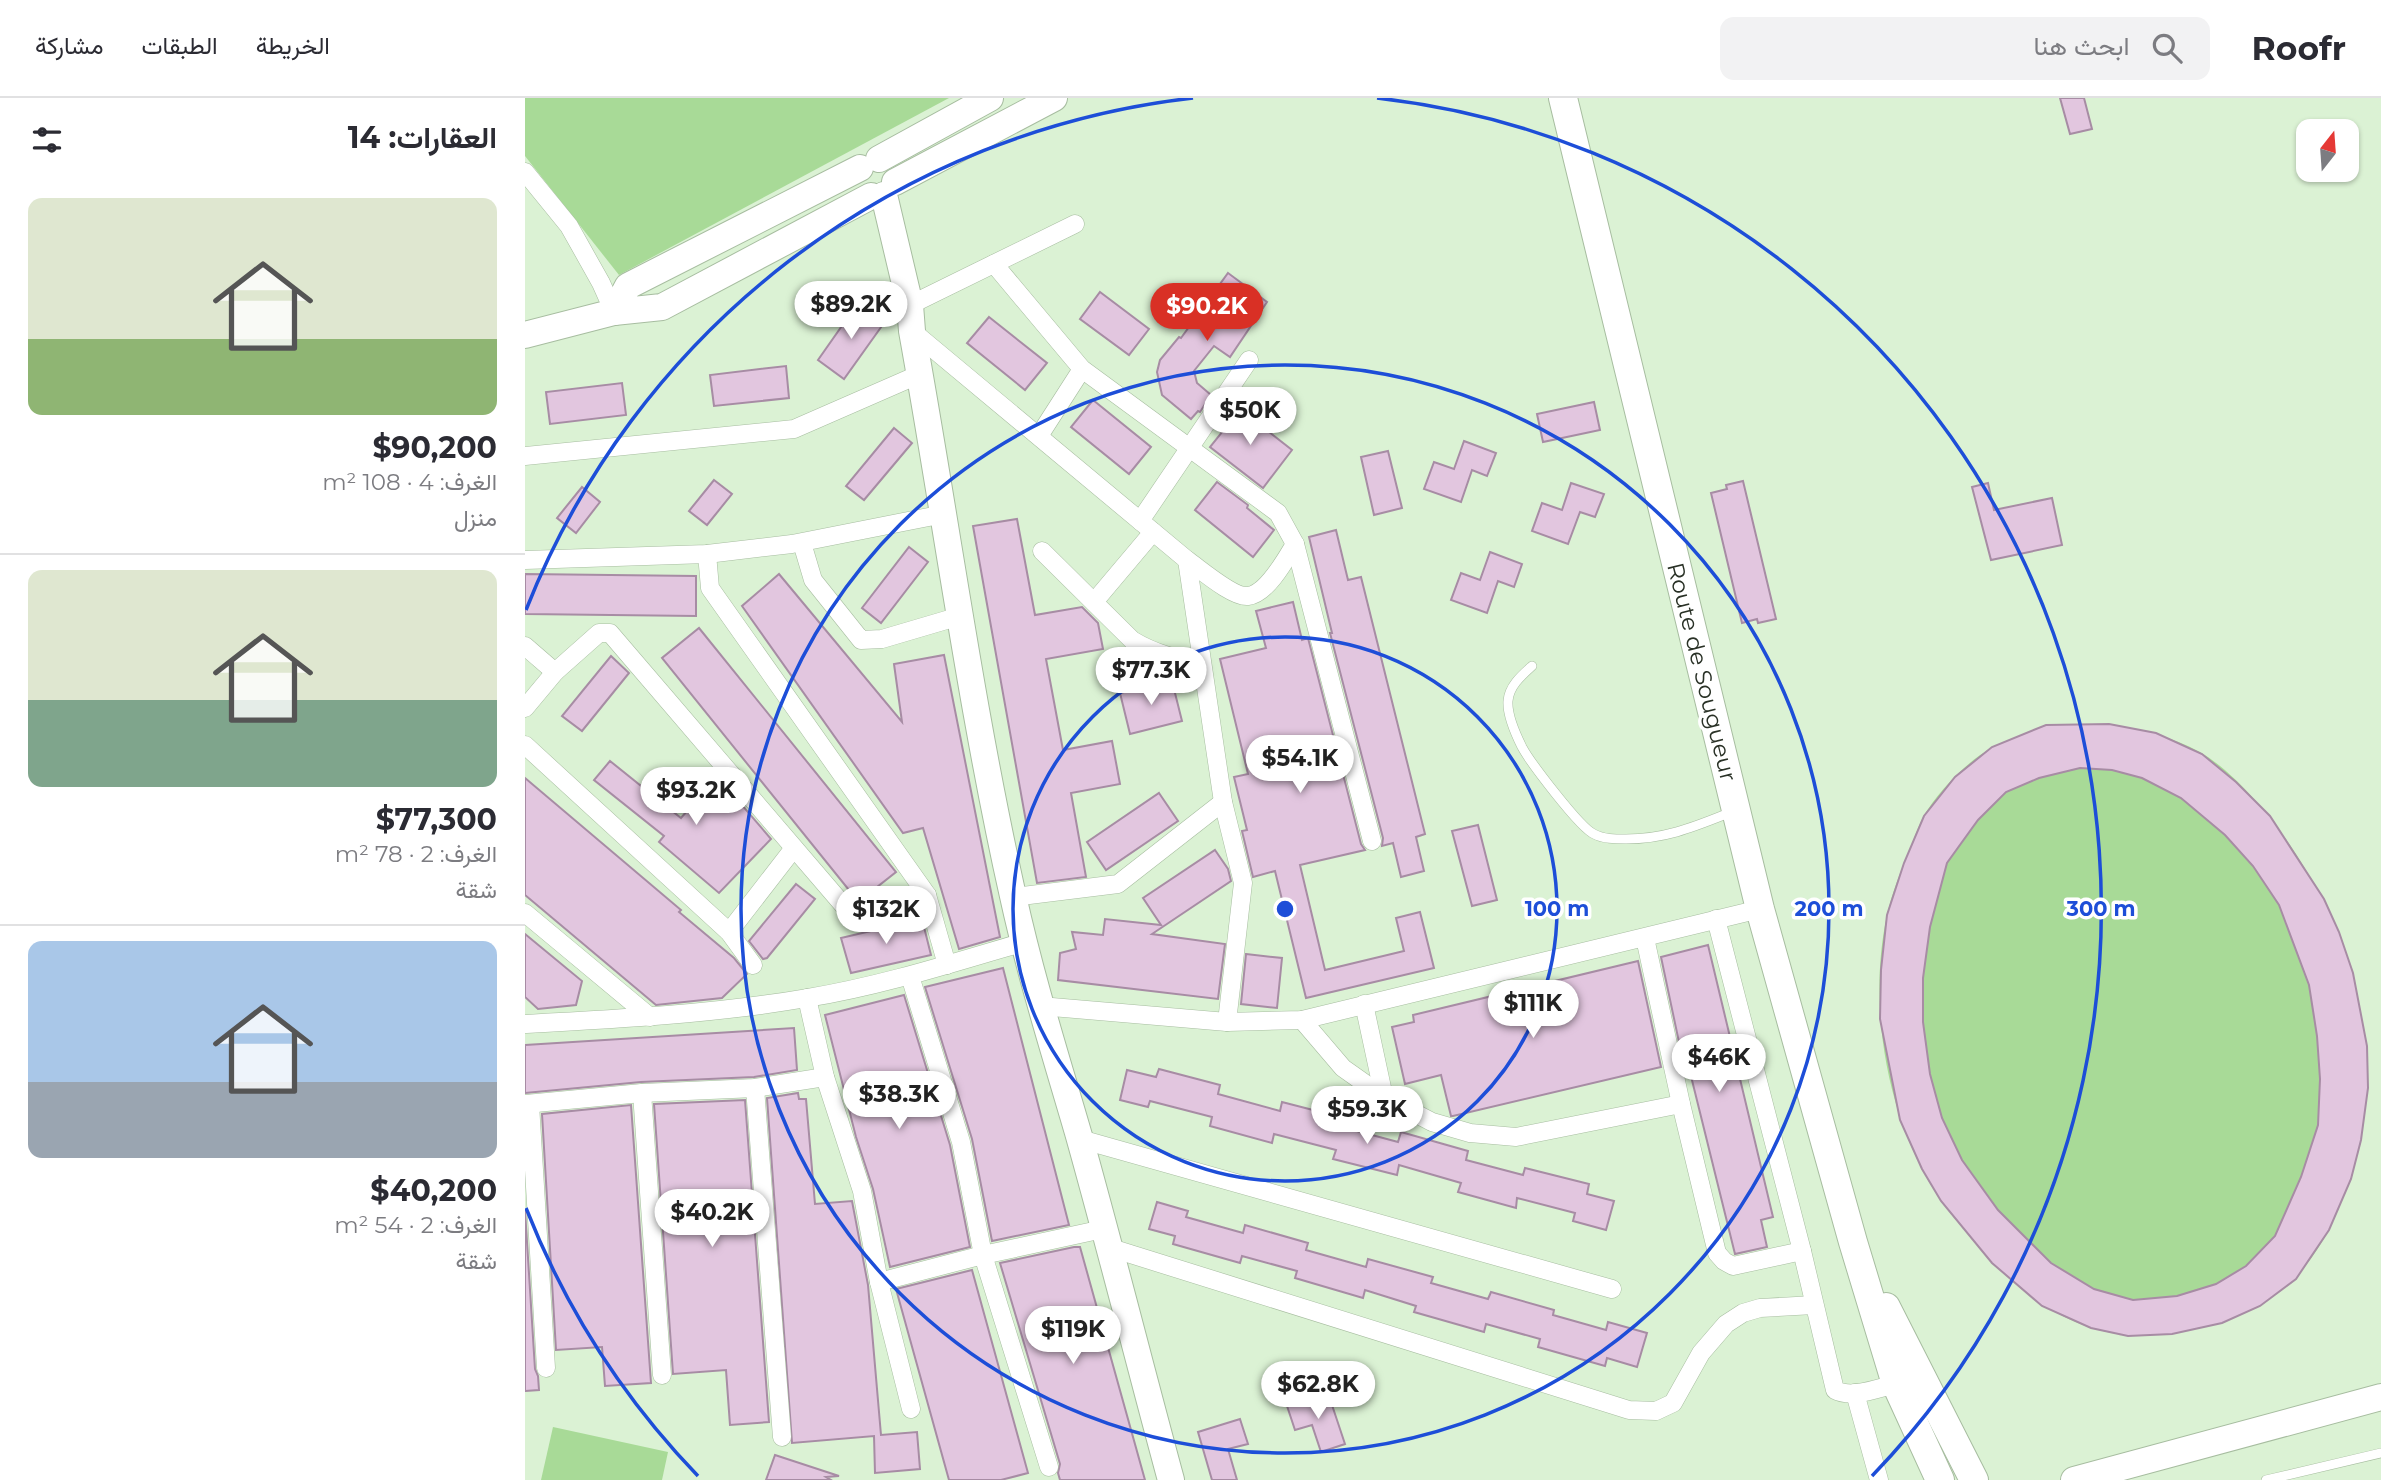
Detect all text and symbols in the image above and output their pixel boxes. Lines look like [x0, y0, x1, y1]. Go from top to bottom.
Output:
search box [1720, 17, 2210, 80]
text: Roofr [2252, 28, 2346, 68]
icon: search [2148, 29, 2186, 67]
text: ابحث هنا [2033, 30, 2130, 62]
text: مشاركة [35, 31, 103, 60]
text: الطبقات [141, 31, 218, 60]
text: الخريطة [256, 31, 330, 60]
text: العقارات: 14 [348, 119, 497, 156]
north arrow [2296, 119, 2359, 182]
map controls [2296, 119, 2359, 182]
icon: filters [28, 121, 66, 159]
icon: home [200, 243, 326, 369]
pin: $89.2K [794, 282, 908, 341]
pin: $90.2K [1150, 284, 1264, 343]
text: $89.2K [810, 290, 892, 318]
text: $90.2K [1166, 292, 1248, 320]
pin: $50K [1209, 388, 1291, 447]
text: $50K [1220, 396, 1281, 424]
text: $90,200 [372, 429, 497, 466]
text: الغرف: 4 · 108 m² [322, 468, 497, 496]
text: منزل [454, 504, 497, 532]
street label: Route de Sougueur [1661, 560, 1743, 784]
icon: home [200, 615, 326, 741]
pin: $77.3K [1094, 648, 1208, 707]
text: $77.3K [1112, 656, 1190, 684]
pin: $54.1K [1243, 736, 1357, 795]
text: $54.1K [1262, 744, 1338, 772]
pin: $93.2K [639, 768, 753, 827]
text: $93.2K [656, 776, 736, 804]
text: $77,300 [376, 801, 497, 838]
text: الغرف: 2 · 78 m² [335, 840, 497, 868]
text: شقة [455, 876, 497, 904]
pin: $132K [837, 886, 935, 946]
text: $132K [852, 895, 920, 923]
text: 100 m [1525, 896, 1589, 921]
text: 200 m [1795, 896, 1863, 921]
text: 300 m [2066, 896, 2135, 921]
centre of rings [1273, 897, 1297, 921]
pin: $111K [1484, 981, 1582, 1040]
icon: home [200, 986, 326, 1112]
text: $111K [1504, 989, 1562, 1017]
pin: $46K [1678, 1034, 1760, 1094]
text: $46K [1688, 1043, 1750, 1071]
pin: $38.3K [842, 1072, 956, 1131]
text: $38.3K [859, 1080, 939, 1108]
pin: $59.3K [1310, 1086, 1424, 1146]
text: $59.3K [1327, 1095, 1407, 1123]
text: $40,200 [370, 1172, 497, 1209]
pin: $40.2K [655, 1190, 769, 1249]
text: $40.2K [671, 1198, 753, 1226]
text: الغرف: 2 · 54 m² [334, 1211, 497, 1239]
text: شقة [455, 1247, 497, 1275]
pin: $119K [1024, 1306, 1122, 1366]
text: $119K [1041, 1315, 1105, 1343]
pin: $62.8K [1261, 1362, 1375, 1421]
text: $62.8K [1277, 1370, 1359, 1398]

